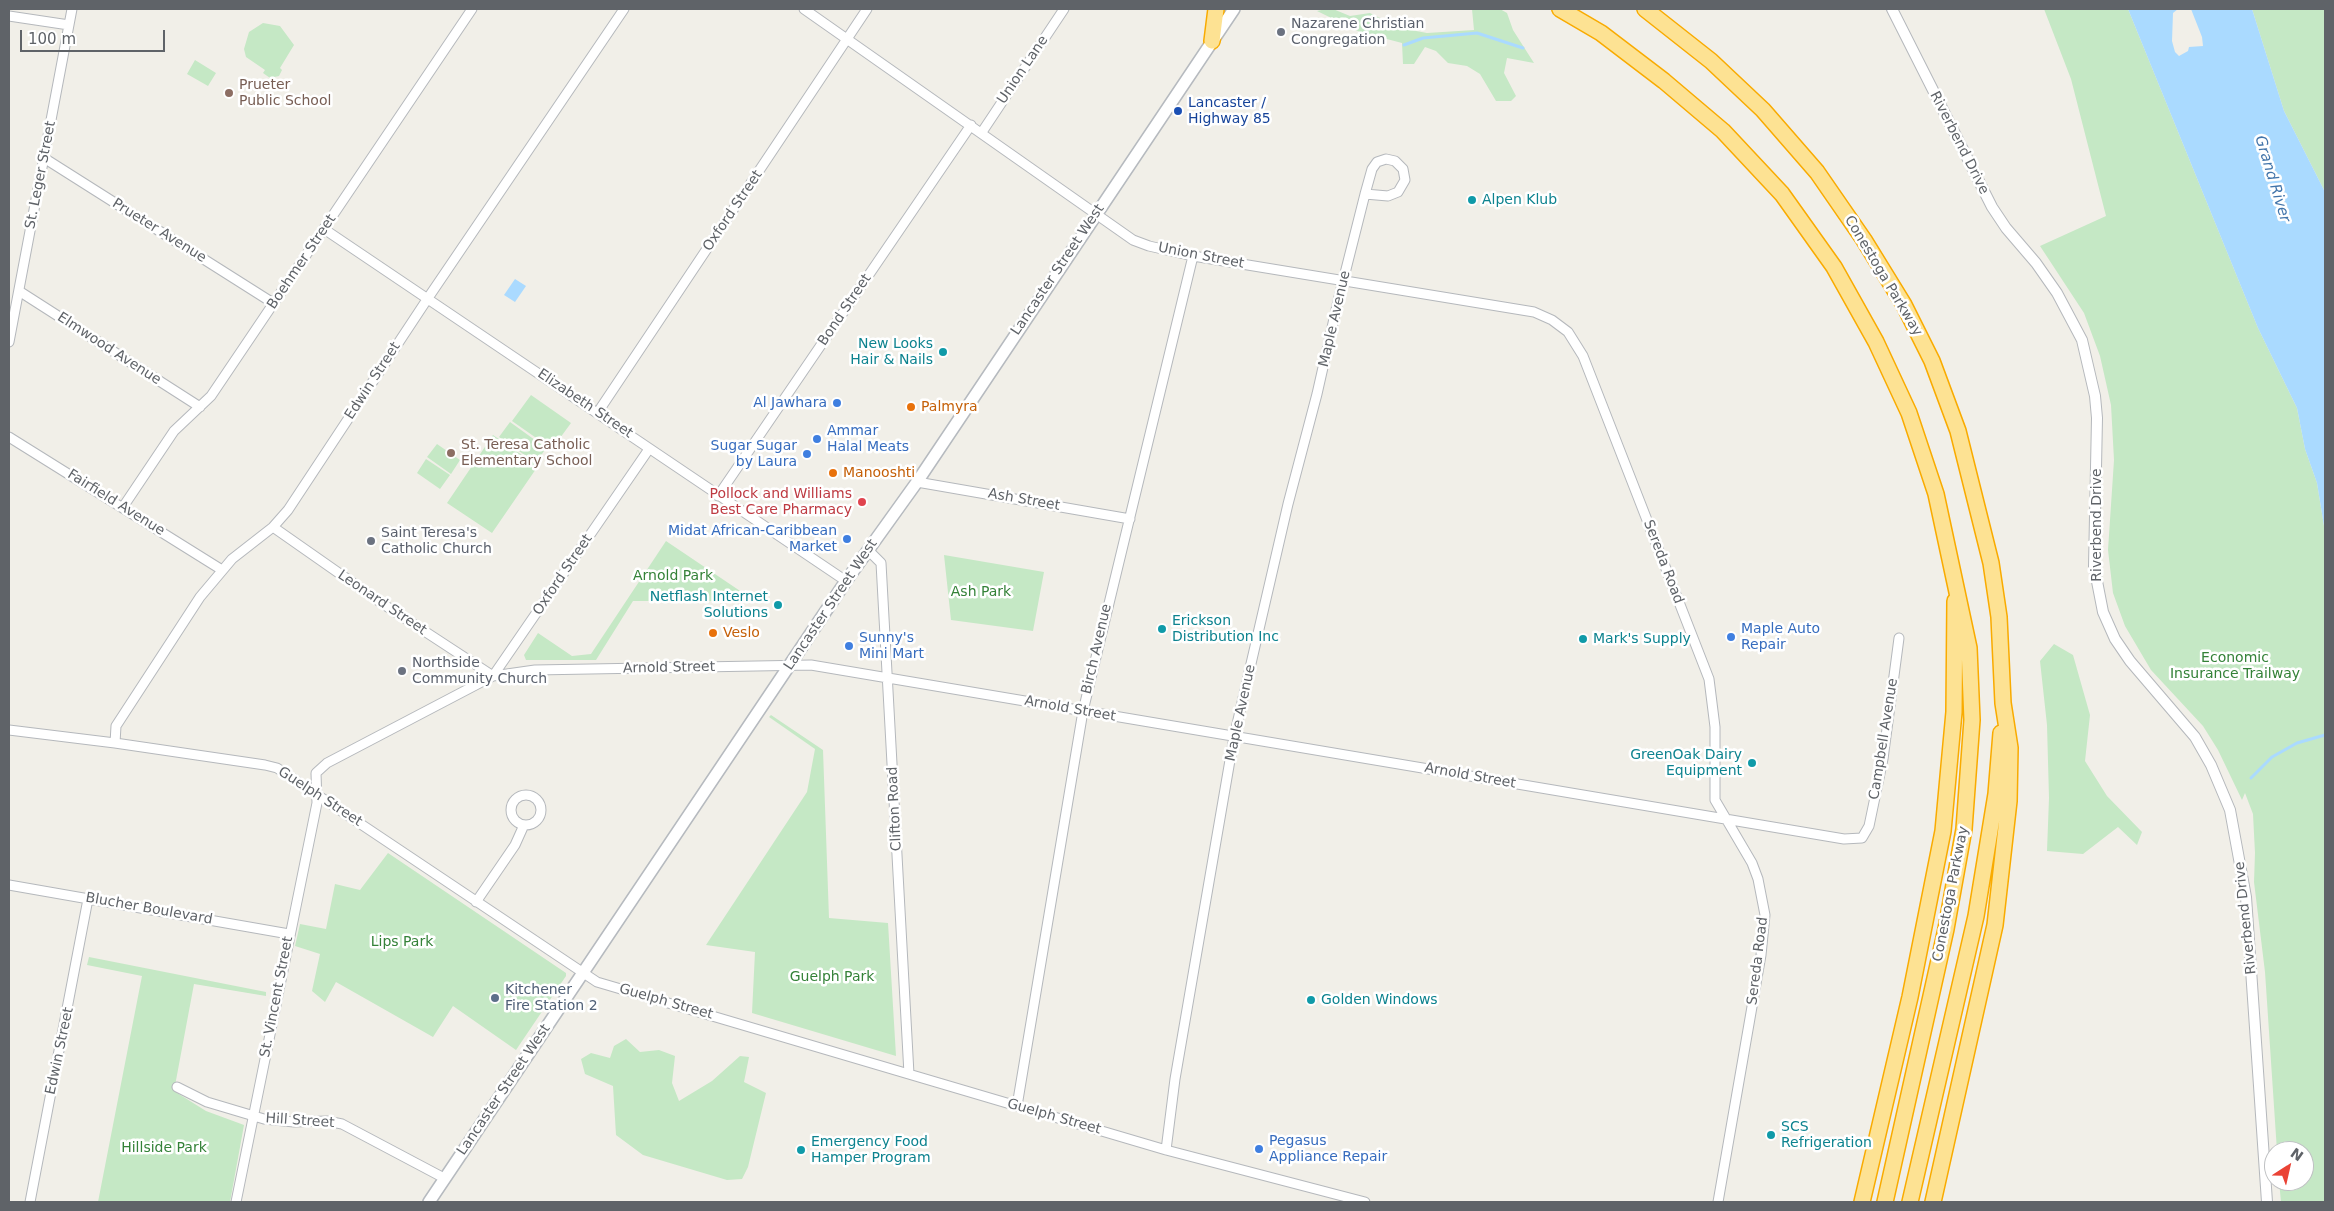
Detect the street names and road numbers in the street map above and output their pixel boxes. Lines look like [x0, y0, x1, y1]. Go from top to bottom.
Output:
street label: Union Lane [994, 33, 1052, 107]
street label: Riverbend Drive [1926, 89, 1992, 197]
street label: St. Leger Street [22, 120, 60, 230]
street label: Oxford Street [700, 167, 766, 255]
street label: Prueter Avenue [109, 195, 209, 267]
street label: Lancaster Street West [1008, 201, 1108, 339]
street label: Boehmer Street [264, 211, 340, 313]
street label: Conestoga Parkway [1840, 213, 1926, 339]
street label: Union Street [1156, 239, 1246, 273]
street label: Maple Avenue [1316, 269, 1354, 369]
street label: Bond Street [815, 271, 875, 349]
street label: Elmwood Avenue [54, 309, 164, 389]
street label: Edwin Street [342, 339, 404, 423]
street label: Elizabeth Street [534, 366, 636, 442]
street label: Fairfield Avenue [64, 466, 168, 540]
street label: Riverbend Drive [2089, 468, 2105, 582]
street label: Ash Street [987, 485, 1061, 515]
street label: Sereda Road [1639, 518, 1687, 606]
street label: Oxford Street [530, 531, 596, 619]
street label: Lancaster Street West [781, 536, 881, 674]
street label: Leonard Street [334, 567, 430, 639]
street label: Birch Avenue [1078, 602, 1116, 696]
street label: Arnold Street [623, 659, 715, 677]
street label: Maple Avenue [1223, 663, 1259, 763]
street label: Campbell Avenue [1866, 677, 1902, 801]
street label: Arnold Street [1023, 693, 1117, 725]
street label: Arnold Street [1423, 760, 1517, 792]
street label: Guelph Street [275, 764, 365, 830]
street label: Clifton Road [884, 766, 906, 852]
street label: Conestoga Parkway [1930, 825, 1972, 963]
street label: Riverbend Drive [2232, 861, 2260, 975]
street label: Blucher Boulevard [84, 890, 214, 928]
street label: Sereda Road [1744, 916, 1772, 1006]
street label: St. Vincent Street [257, 935, 297, 1059]
street label: Guelph Street [617, 981, 715, 1023]
street label: Edwin Street [43, 1006, 77, 1096]
street label: Lancaster Street West [454, 1021, 554, 1159]
street label: Guelph Street [1005, 1096, 1103, 1138]
street label: Hill Street [265, 1110, 335, 1132]

